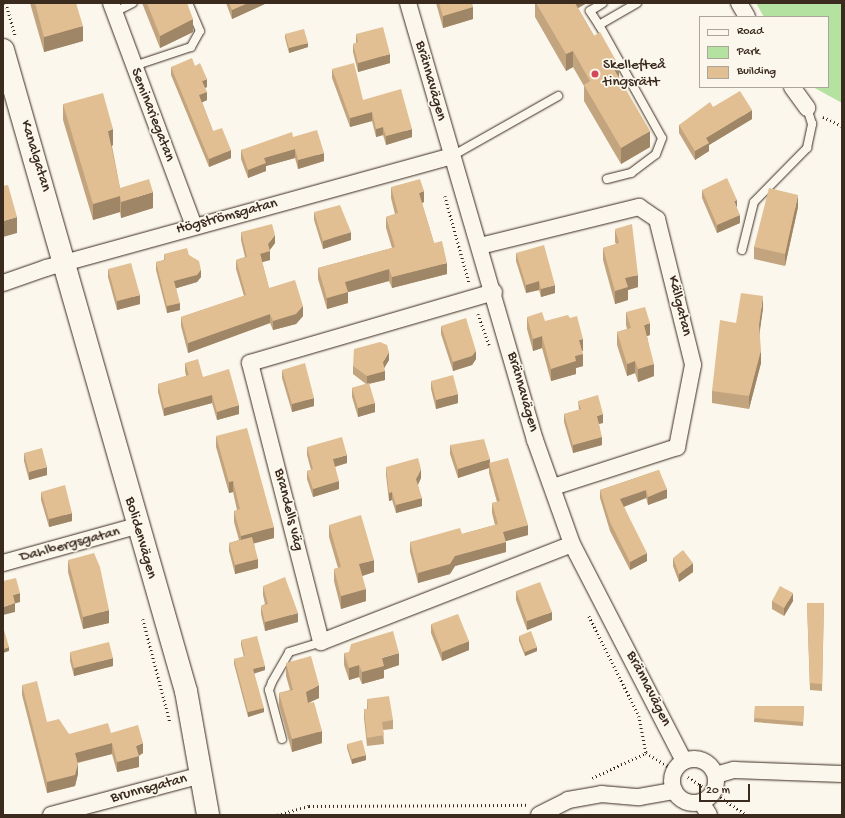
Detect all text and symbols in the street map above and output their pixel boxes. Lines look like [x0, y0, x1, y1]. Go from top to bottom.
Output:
legend [699, 16, 829, 88]
text: Road [737, 25, 763, 39]
street label: Brännavägen [410, 39, 450, 123]
text: Park [737, 45, 760, 59]
place label: Skellefteå tingsrätt [603, 56, 666, 91]
text: Building [737, 65, 776, 79]
street label: Seminariegatan [126, 66, 178, 164]
marker: Skellefteå tingsrätt [590, 69, 600, 79]
street label: Kanalgatan [16, 118, 54, 194]
street label: Högströmsgatan [174, 195, 280, 239]
street label: Källgatan [663, 274, 695, 338]
street label: Brännavägen [502, 350, 542, 434]
street label: Brandells väg [269, 467, 307, 553]
street label: Bolidenvägen [120, 495, 160, 581]
street label: Dahlbergsgatan [18, 523, 122, 567]
street label: Brännavägen [621, 648, 675, 730]
street label: Brunnsgatan [109, 770, 189, 808]
scale bar [701, 776, 752, 802]
text: 20 m [706, 784, 730, 798]

